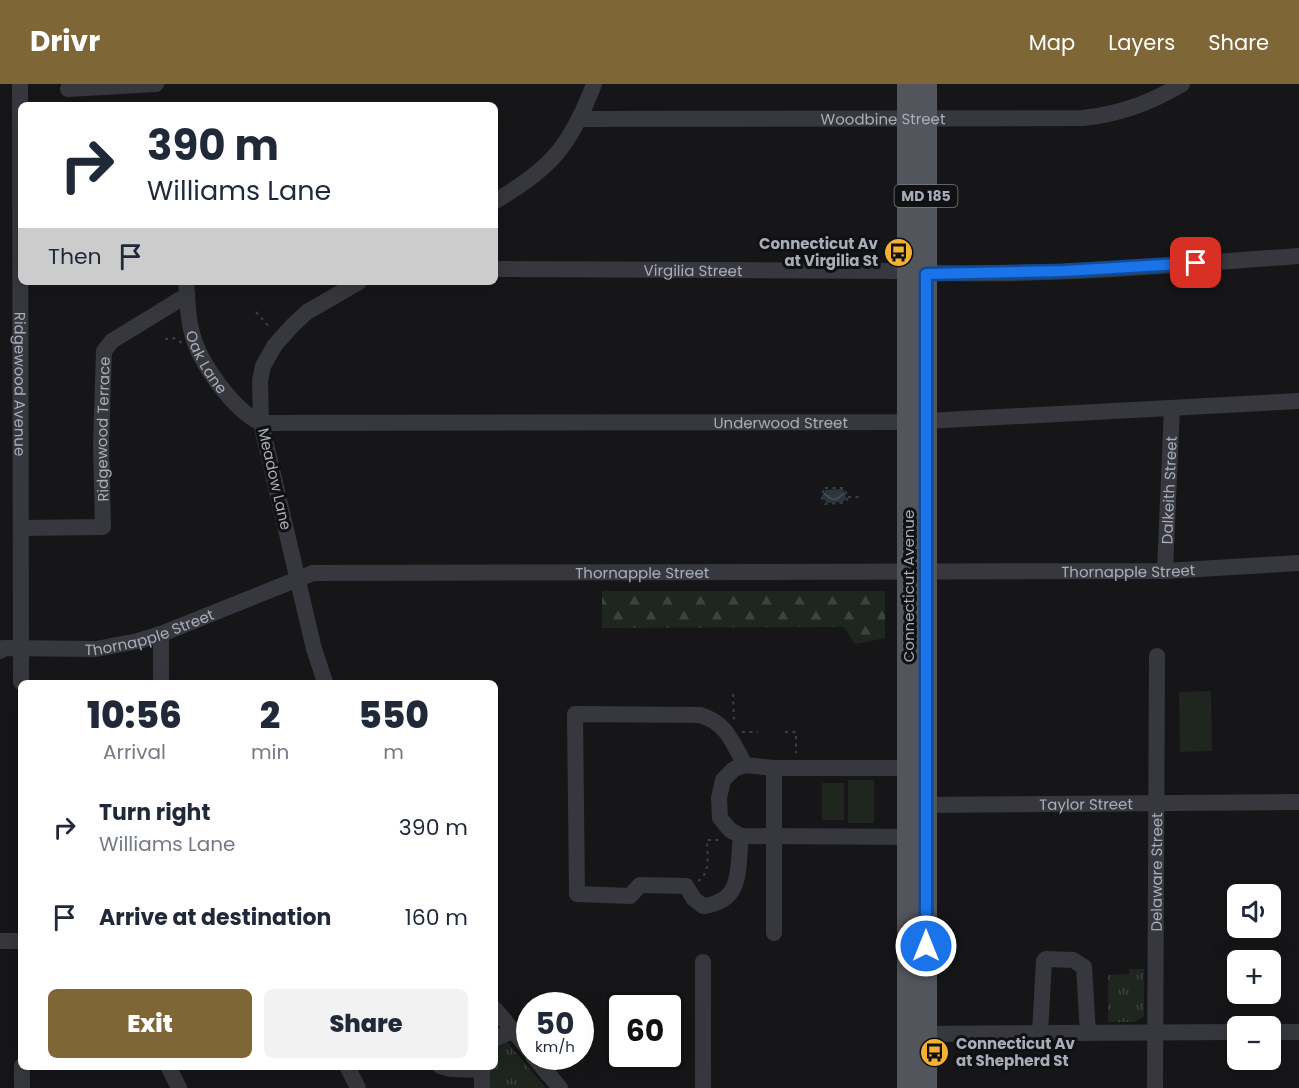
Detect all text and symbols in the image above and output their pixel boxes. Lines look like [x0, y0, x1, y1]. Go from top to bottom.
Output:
text: Drivr [30, 22, 100, 61]
text: Map [1029, 28, 1075, 57]
text: Layers [1108, 28, 1175, 57]
text: Share [1208, 28, 1269, 57]
street label: Woodbine Street [821, 108, 945, 129]
text: 390 m [147, 116, 279, 175]
icon: right [48, 126, 126, 204]
text: Williams Lane [147, 172, 331, 209]
road number: MD 185 [894, 185, 958, 207]
place label: Connecticut Av at Virgilia St [759, 233, 879, 271]
bus stop icon: Connecticut Av at Virgilia St [883, 236, 915, 268]
pin [1170, 237, 1221, 288]
icon: arrive [114, 240, 147, 273]
text: Then [48, 241, 102, 272]
icon: arrive [1179, 246, 1212, 279]
street label: Virgilia Street [644, 259, 742, 281]
street label: Ridgewood Avenue [10, 312, 31, 456]
street label: Oak Lane [181, 328, 233, 398]
street label: Ridgewood Terrace [90, 356, 114, 502]
street label: Underwood Street [713, 412, 848, 433]
street label: Meadow Lane [253, 426, 297, 532]
street label: Dalkeith Street [1156, 436, 1181, 545]
street label: Connecticut Avenue [898, 510, 919, 662]
street label: Thornapple Street [1061, 559, 1196, 582]
street label: Thornapple Street [575, 562, 709, 583]
street label: Thornapple Street [85, 603, 217, 660]
text: 10:56 [87, 690, 182, 741]
text: 2 [260, 690, 280, 741]
text: 550 [358, 690, 429, 741]
text: Arrival [103, 738, 166, 766]
text: min [251, 738, 289, 766]
text: m [383, 738, 404, 766]
street label: Taylor Street [1039, 793, 1133, 815]
text: Turn right [99, 797, 210, 828]
icon: right [48, 811, 81, 844]
text: 390 m [399, 812, 468, 843]
street label: Delaware Street [1145, 812, 1167, 932]
text: Williams Lane [99, 830, 235, 858]
map controls [1227, 884, 1281, 1070]
button: sound [1227, 884, 1281, 938]
icon: arrive [48, 901, 81, 934]
text: Arrive at destination [99, 902, 331, 933]
text: 160 m [405, 902, 468, 933]
position arrow [894, 914, 958, 978]
button: + [1227, 950, 1281, 1004]
button: Exit [48, 989, 252, 1058]
button: Share [264, 989, 468, 1058]
speed limit sign: 60 [606, 992, 684, 1070]
text: 50 [535, 1002, 575, 1045]
button: − [1227, 1016, 1281, 1070]
place label: Connecticut Av at Shepherd St [956, 1033, 1076, 1071]
text: km/h [535, 1036, 575, 1057]
bus stop icon: Connecticut Av at Shepherd St [919, 1036, 951, 1068]

